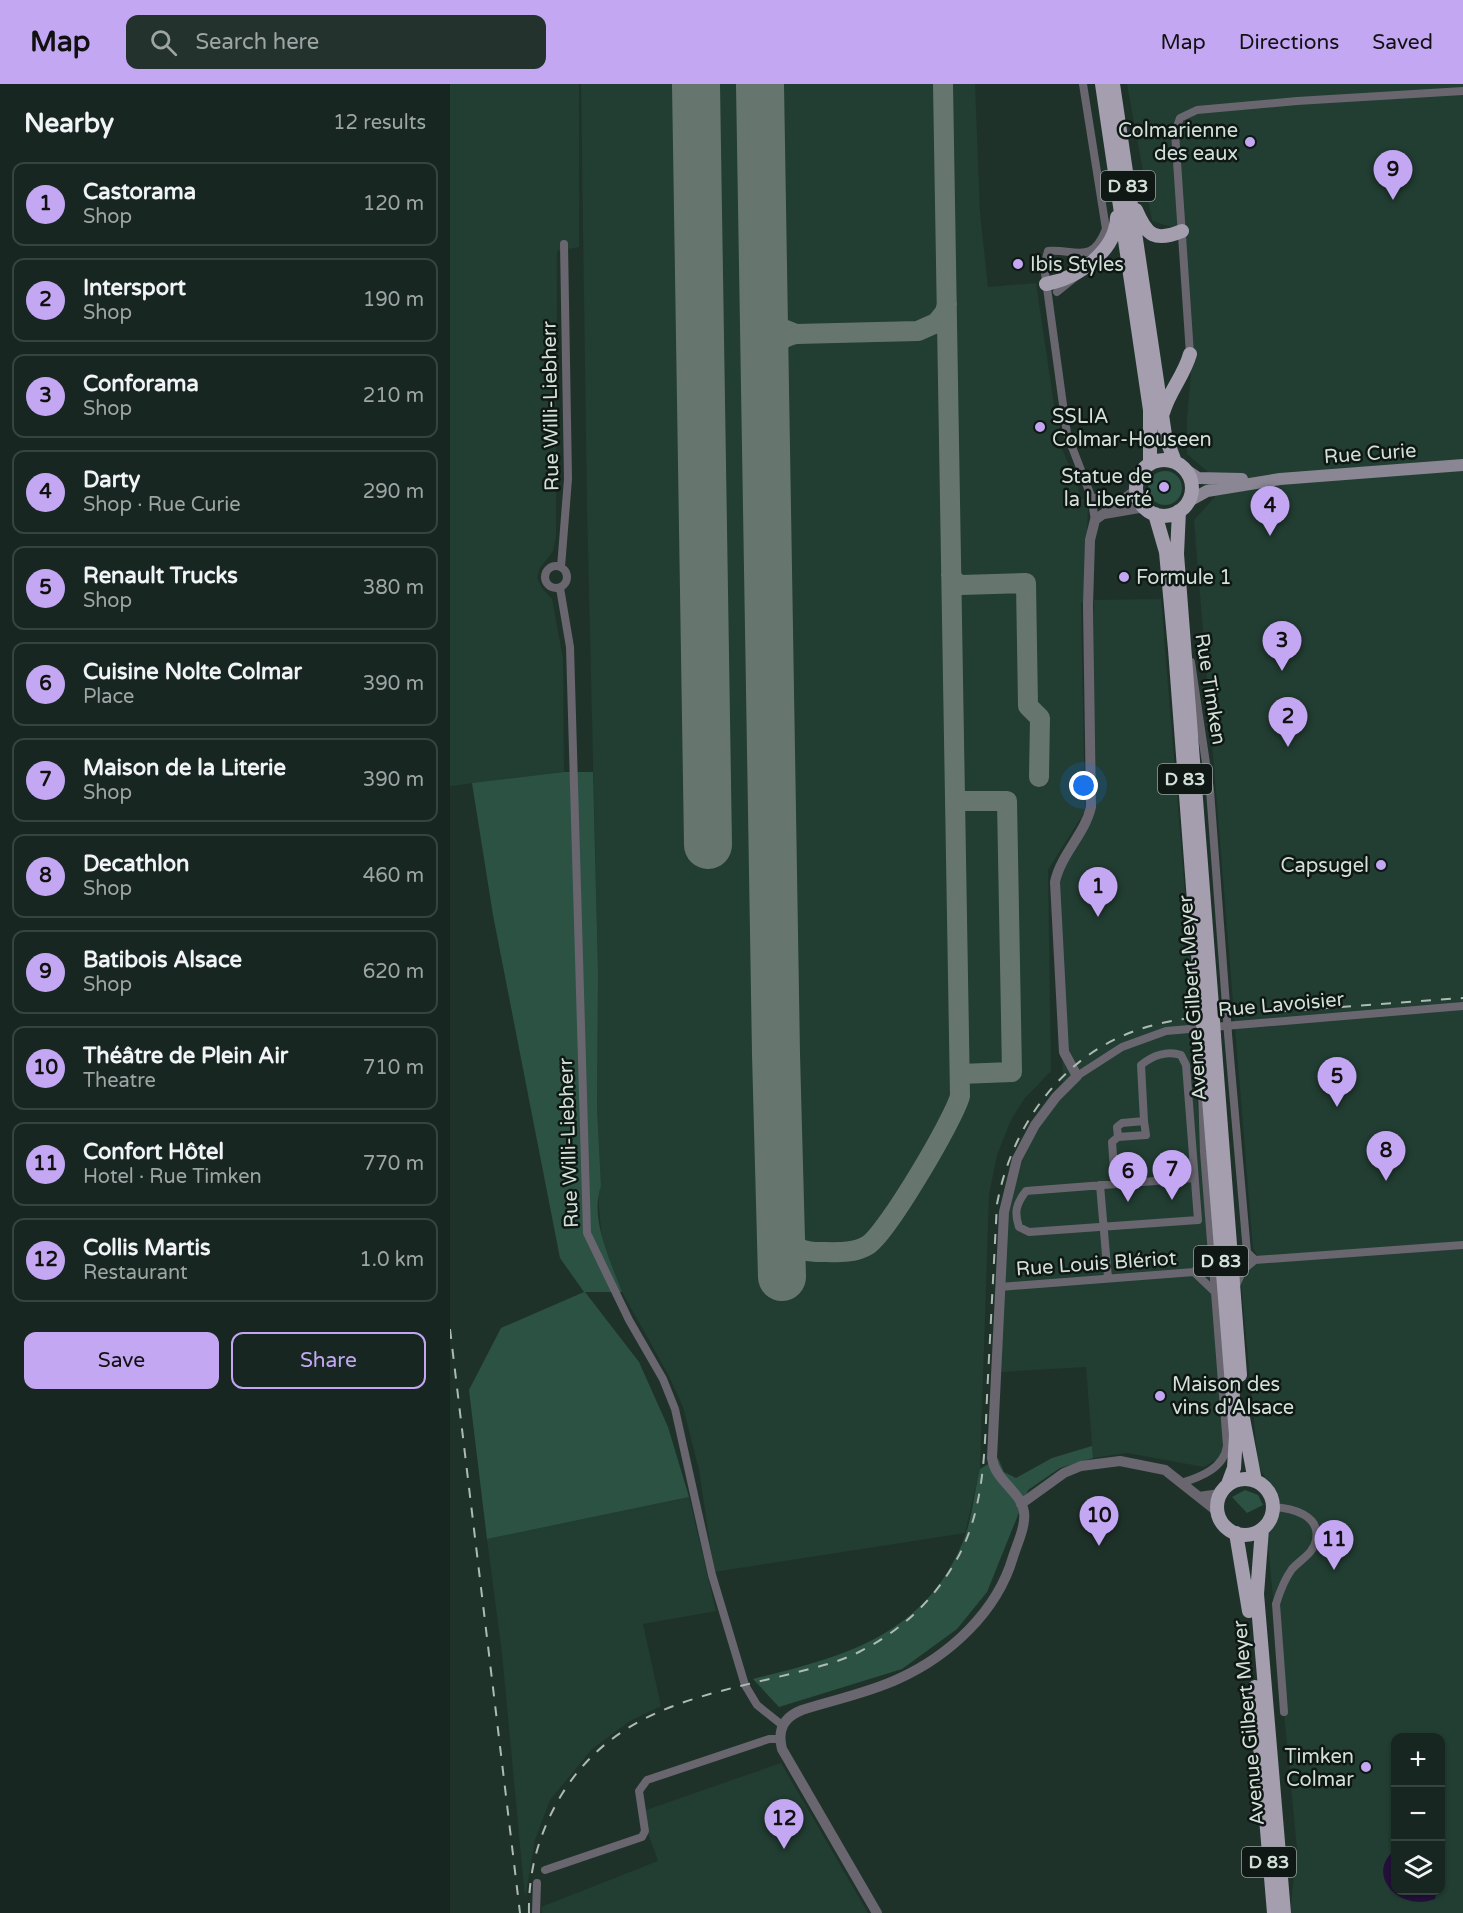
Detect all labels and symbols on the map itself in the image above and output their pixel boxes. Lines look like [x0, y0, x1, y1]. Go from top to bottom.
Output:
place label: Colmarienne des eaux [1118, 119, 1238, 166]
marker: Colmarienne des eaux [1243, 135, 1257, 149]
pin: 9 [1374, 150, 1412, 200]
road number: D 83 [1101, 171, 1155, 201]
place label: Ibis Styles [1030, 253, 1124, 277]
marker: Ibis Styles [1011, 257, 1025, 271]
street label: Rue Willi-Liebherr [538, 320, 564, 491]
place label: SSLIA Colmar-Houseen [1052, 405, 1212, 452]
marker: SSLIA Colmar-Houseen [1033, 420, 1047, 434]
street label: Rue Curie [1323, 439, 1417, 469]
place label: Statue de la Liberté [1061, 465, 1152, 512]
marker: Statue de la Liberté [1157, 480, 1171, 494]
pin: 4 [1250, 486, 1290, 536]
place label: Formule 1 [1136, 566, 1232, 590]
marker: Formule 1 [1117, 570, 1131, 584]
pin: 3 [1262, 622, 1302, 671]
street label: Rue Timken [1189, 632, 1231, 747]
pin: 2 [1268, 698, 1308, 747]
road number: D 83 [1158, 764, 1212, 794]
your location [1069, 771, 1098, 800]
place label: Capsugel [1281, 854, 1369, 878]
marker: Capsugel [1374, 858, 1388, 872]
pin: 1 [1078, 868, 1118, 917]
street label: Avenue Gilbert Meyer [1174, 894, 1212, 1102]
street label: Rue Lavoisier [1217, 987, 1346, 1022]
street label: Rue Willi-Liebherr [554, 1057, 584, 1228]
pin: 5 [1318, 1058, 1356, 1107]
pin: 8 [1366, 1132, 1406, 1181]
pin: 7 [1152, 1150, 1192, 1200]
pin: 6 [1108, 1152, 1148, 1202]
street label: Rue Louis Blériot [1015, 1246, 1178, 1282]
road number: D 83 [1194, 1246, 1248, 1276]
place label: Maison des vins d'Alsace [1172, 1373, 1294, 1420]
marker: Maison des vins d'Alsace [1153, 1389, 1167, 1403]
pin: 10 [1080, 1496, 1118, 1546]
pin: 11 [1314, 1520, 1354, 1570]
street label: Avenue Gilbert Meyer [1228, 1619, 1270, 1827]
place label: Timken Colmar [1284, 1745, 1354, 1792]
marker: Timken Colmar [1359, 1760, 1373, 1774]
pin: 12 [764, 1800, 804, 1849]
road number: D 83 [1242, 1847, 1296, 1877]

